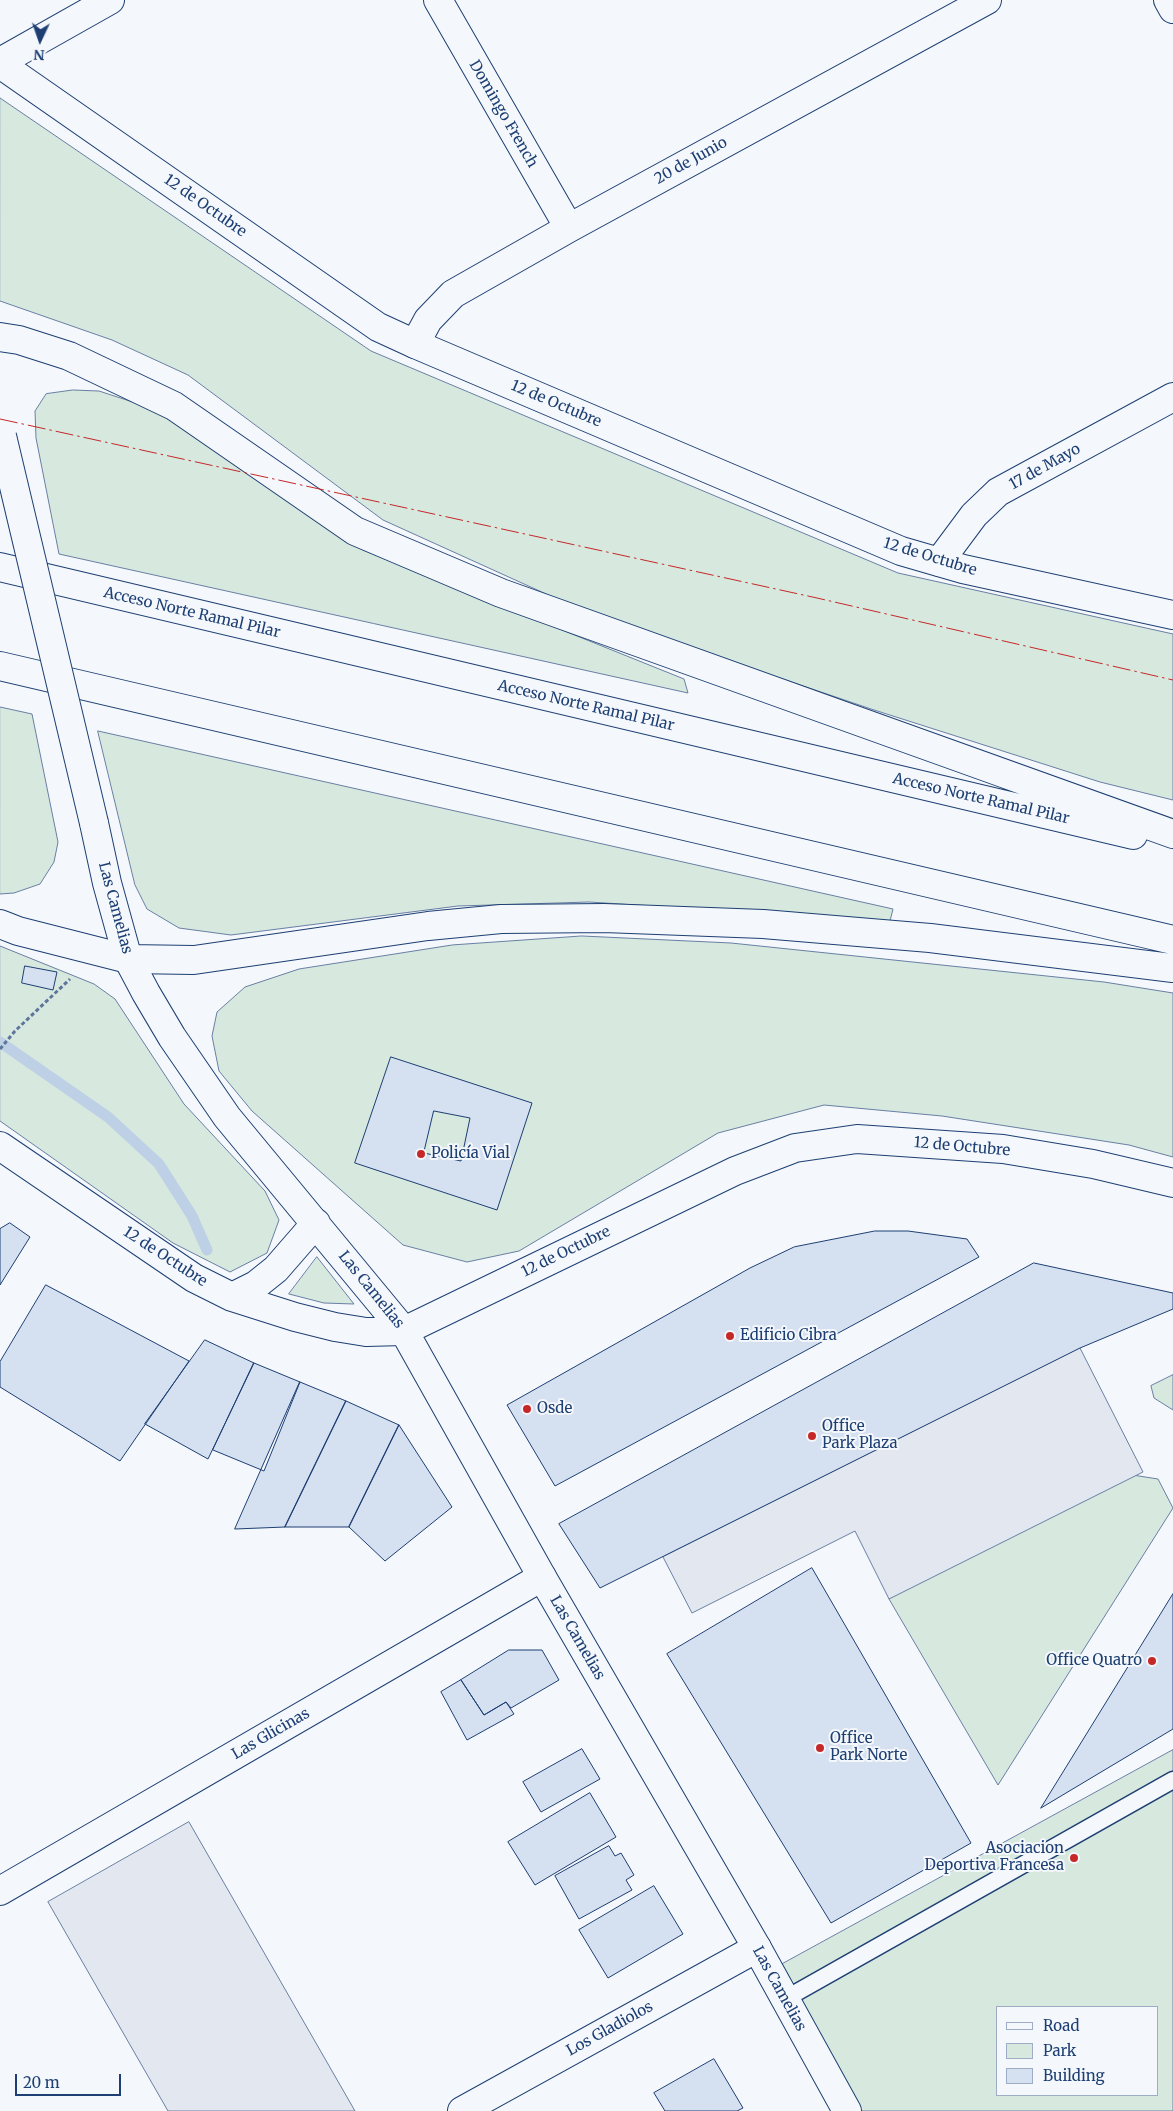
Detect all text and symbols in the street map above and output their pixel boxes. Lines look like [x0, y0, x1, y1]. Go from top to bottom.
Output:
north arrow [15, 15, 65, 65]
text: N [33, 46, 45, 64]
street label: Domingo French [465, 57, 541, 171]
street label: 20 de Junio [652, 134, 730, 188]
street label: 12 de Octubre [160, 171, 250, 241]
street label: 12 de Octubre [508, 377, 604, 431]
street label: 17 de Mayo [1006, 440, 1084, 494]
street label: 12 de Octubre [881, 534, 979, 580]
street label: Acceso Norte Ramal Pilar [102, 584, 282, 642]
street label: Acceso Norte Ramal Pilar [496, 677, 676, 735]
street label: Acceso Norte Ramal Pilar [891, 770, 1071, 828]
street label: Las Camelias [94, 860, 136, 956]
street label: 12 de Octubre [913, 1134, 1011, 1160]
place label: Policía Vial [431, 1145, 510, 1163]
marker: Policía Vial [415, 1148, 427, 1160]
street label: 12 de Octubre [120, 1223, 210, 1291]
street label: 12 de Octubre [519, 1223, 613, 1281]
street label: Las Camelias [334, 1248, 408, 1332]
place label: Edificio Cibra [740, 1327, 837, 1345]
marker: Edificio Cibra [724, 1330, 736, 1342]
place label: Osde [537, 1400, 572, 1418]
marker: Osde [521, 1403, 533, 1415]
place label: Office Park Plaza [822, 1418, 898, 1453]
marker: Office Park Plaza [806, 1430, 818, 1442]
street label: Las Camelias [546, 1593, 608, 1683]
place label: Office Quatro [1046, 1652, 1142, 1670]
marker: Office Quatro [1146, 1655, 1158, 1667]
street label: Las Glicinas [229, 1704, 313, 1764]
place label: Office Park Norte [830, 1730, 907, 1765]
marker: Office Park Norte [814, 1742, 826, 1754]
place label: Asociacion Deportiva Francesa [925, 1840, 1064, 1875]
marker: Asociacion Deportiva Francesa [1068, 1852, 1080, 1864]
street label: Las Camelias [748, 1943, 810, 2035]
street label: Los Gladiolos [564, 1998, 656, 2060]
legend [996, 2006, 1158, 2096]
text: Road [1043, 2016, 1079, 2035]
text: Park [1043, 2041, 1076, 2060]
scale bar [18, 2064, 124, 2096]
text: Building [1043, 2066, 1105, 2085]
text: 20 m [23, 2073, 60, 2092]

